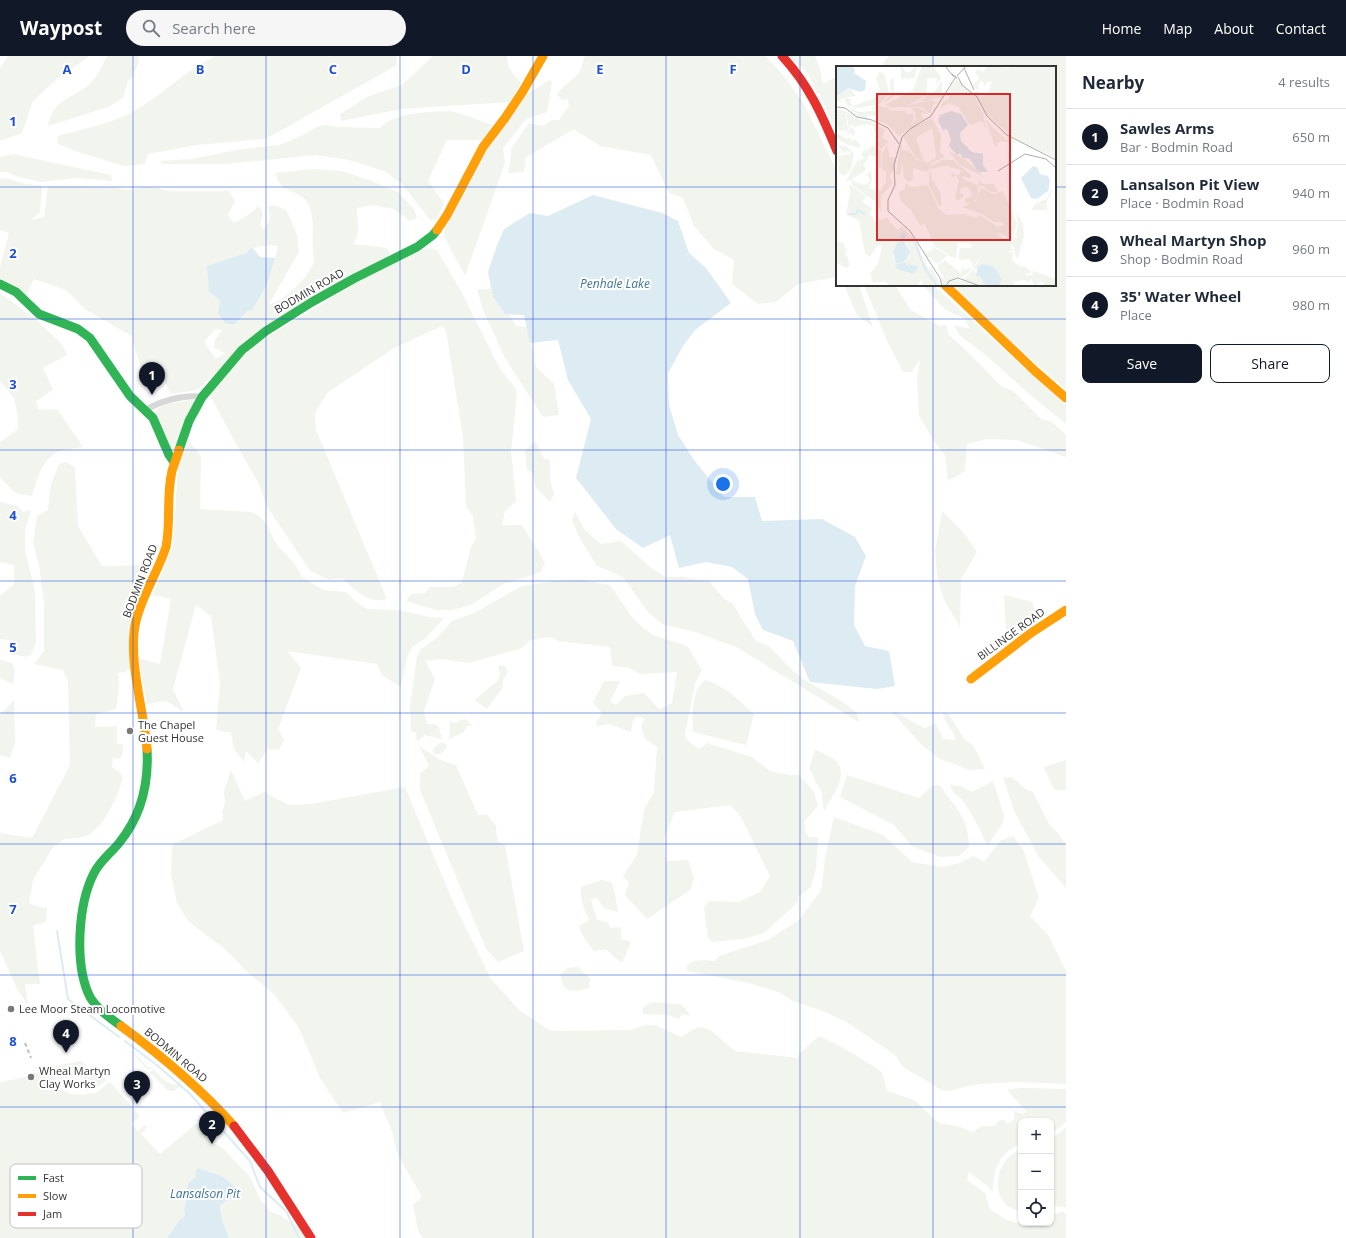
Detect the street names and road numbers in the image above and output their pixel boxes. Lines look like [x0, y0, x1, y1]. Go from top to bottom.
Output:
street label: BODMIN ROAD [271, 265, 346, 317]
street label: BODMIN ROAD [119, 542, 161, 620]
street label: BILLINGE ROAD [974, 604, 1048, 663]
street label: BODMIN ROAD [142, 1024, 211, 1085]

